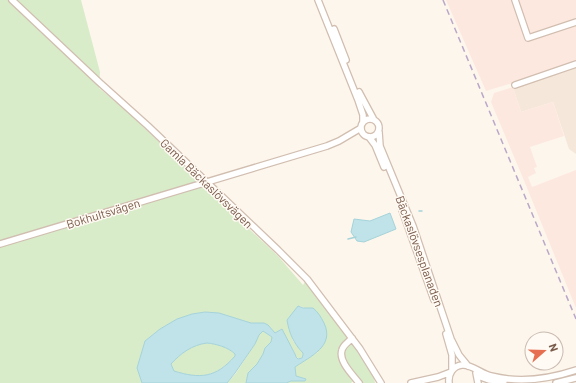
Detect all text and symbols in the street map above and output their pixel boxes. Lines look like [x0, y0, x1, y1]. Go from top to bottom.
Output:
street label: Gamla Bäckaslövsvägen [158, 135, 256, 231]
street label: Bäckaslövsesplanaden [393, 194, 447, 308]
street label: Bokhultsvägen [64, 195, 142, 231]
north arrow [524, 331, 564, 371]
text: N [547, 342, 561, 353]

